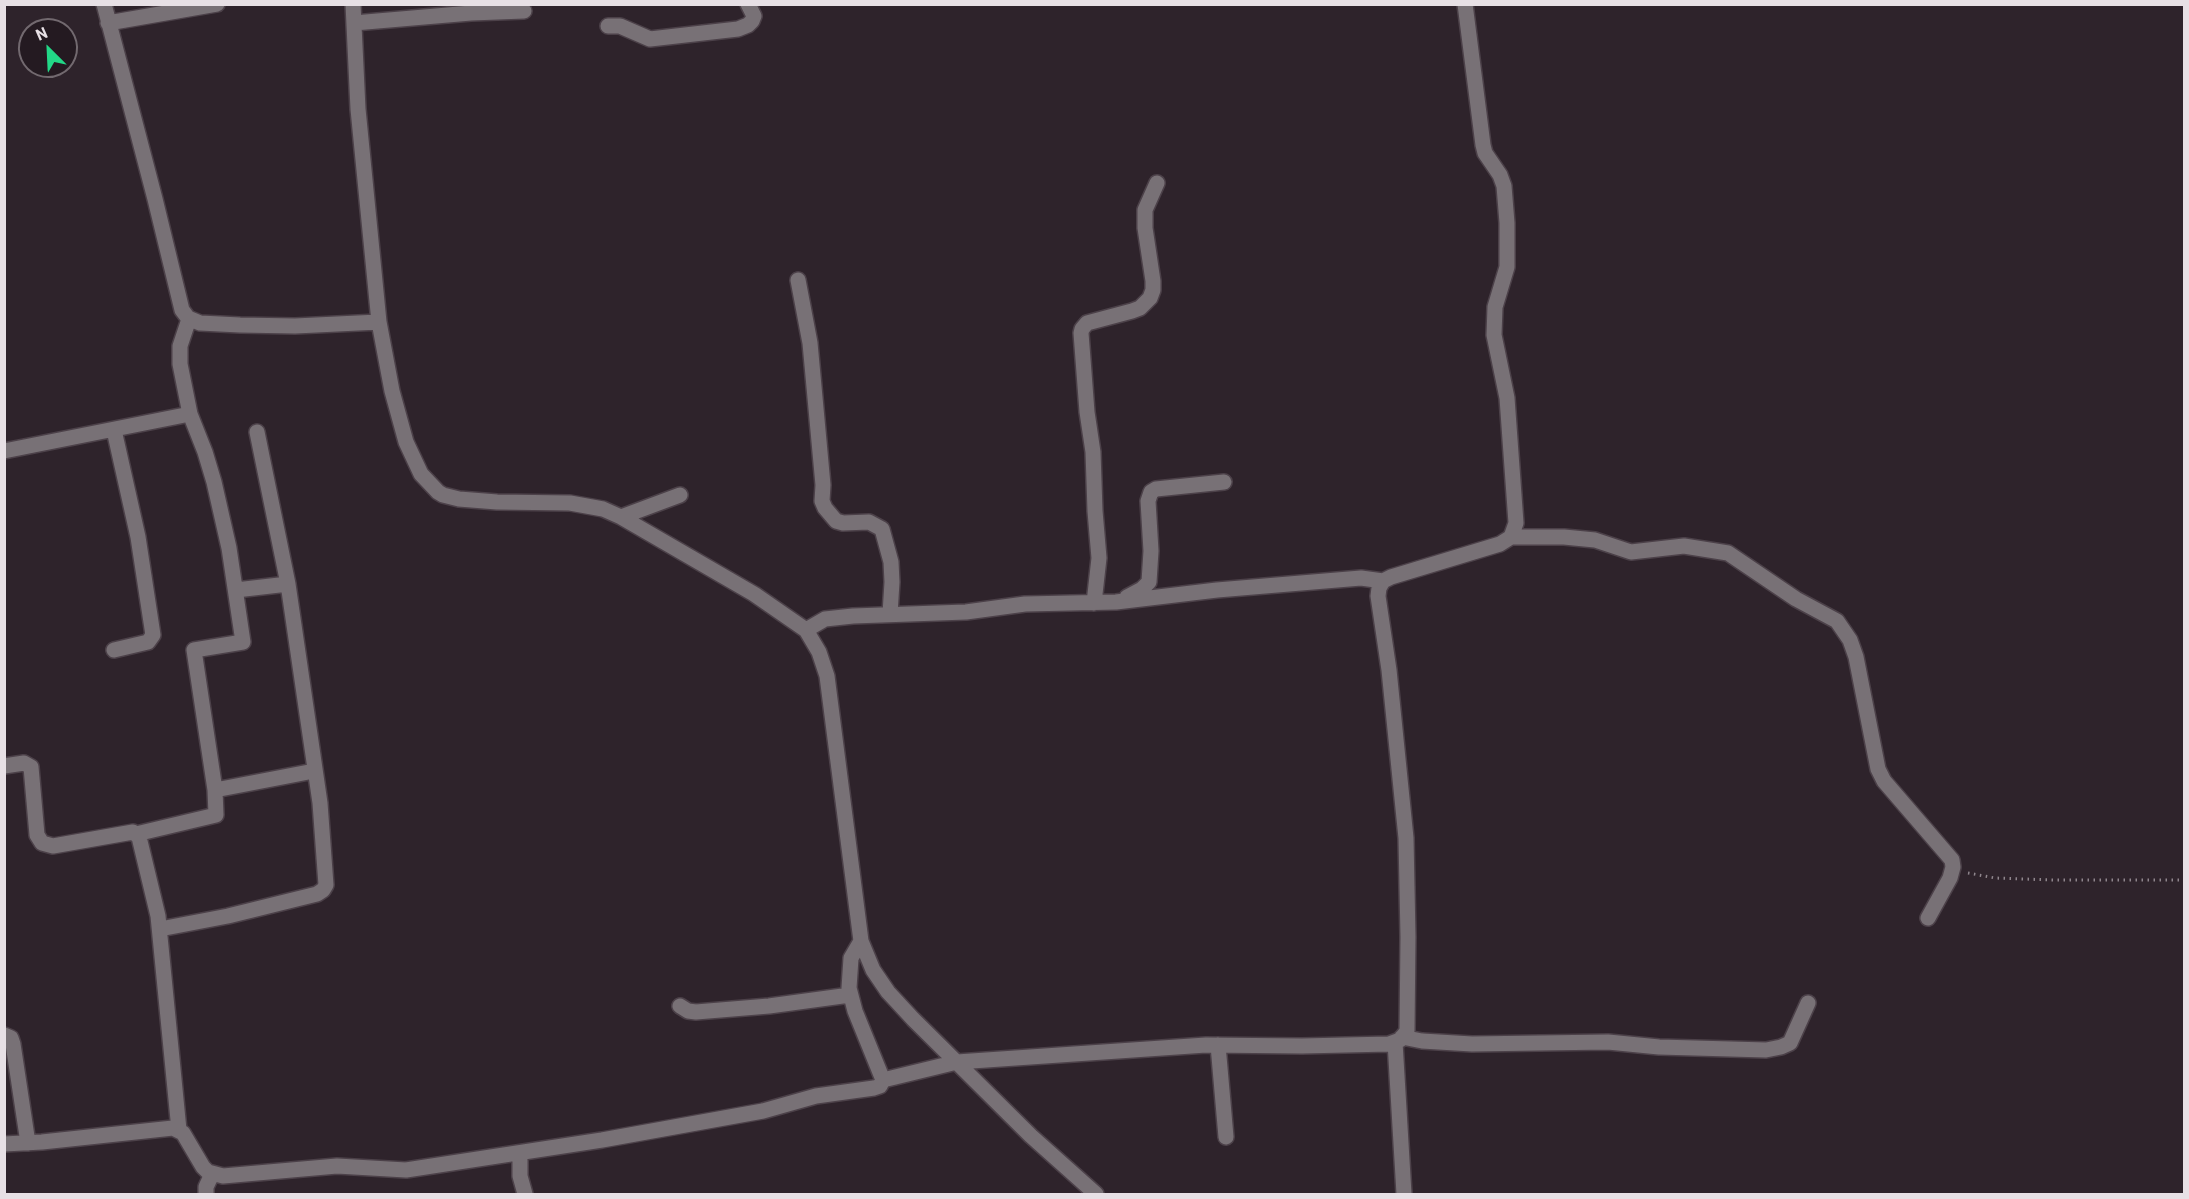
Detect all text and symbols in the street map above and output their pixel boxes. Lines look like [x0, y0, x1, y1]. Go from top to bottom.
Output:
north arrow [18, 18, 78, 78]
text: N [33, 22, 50, 44]

